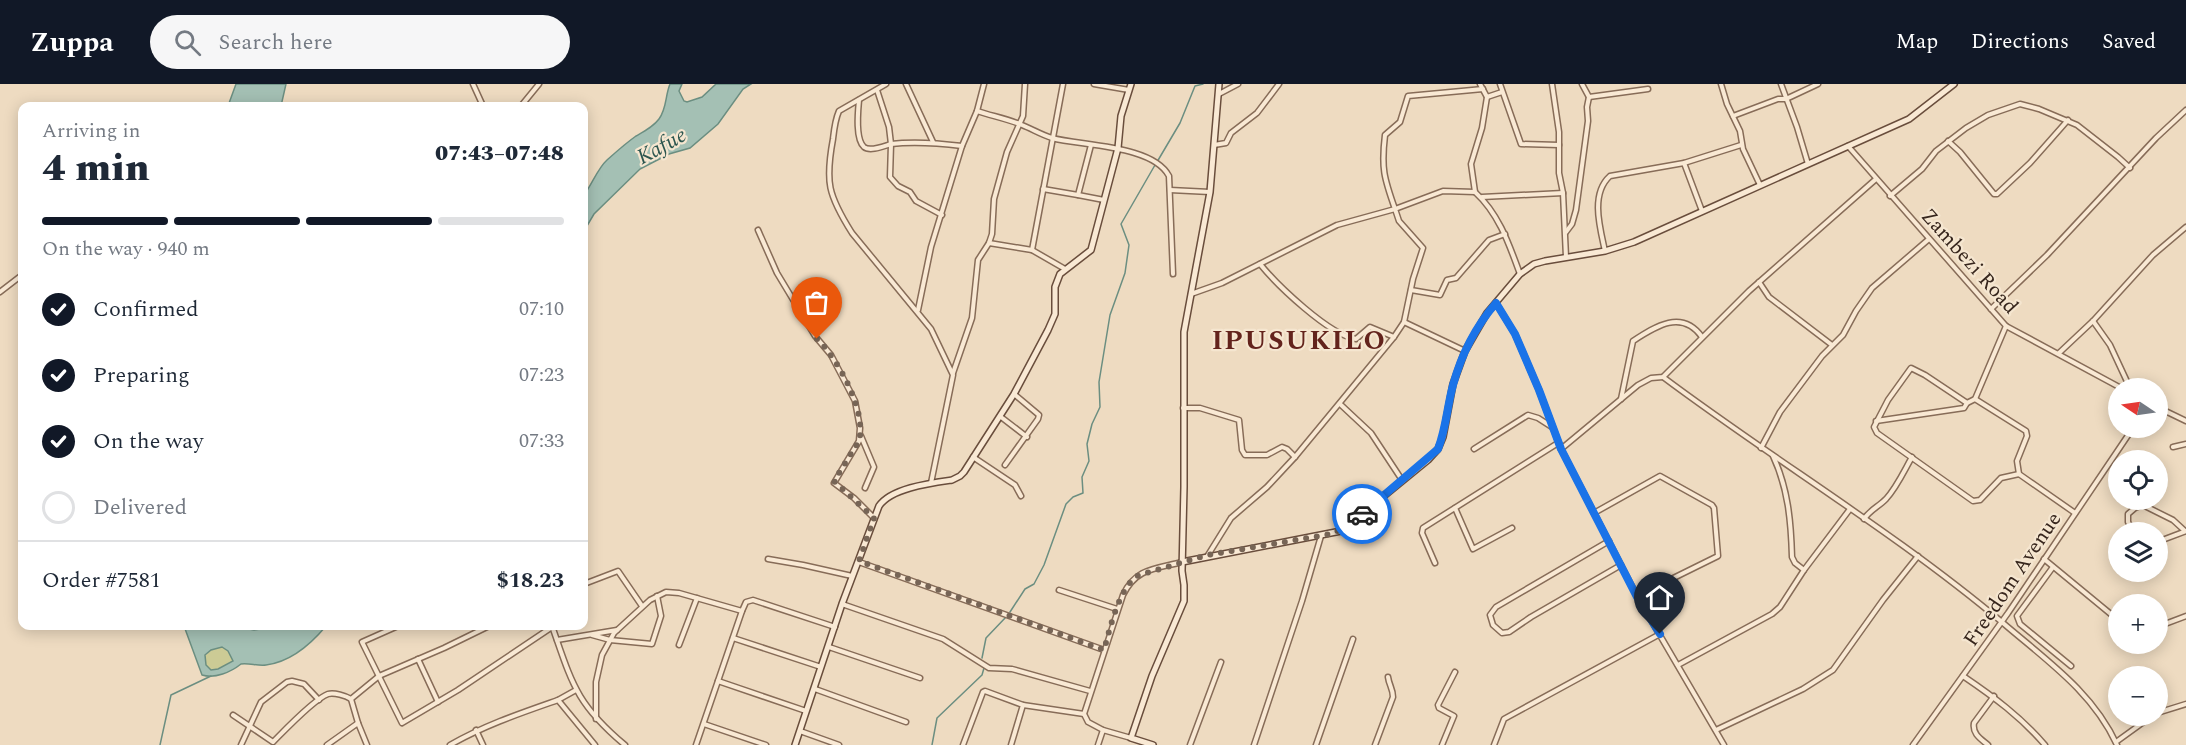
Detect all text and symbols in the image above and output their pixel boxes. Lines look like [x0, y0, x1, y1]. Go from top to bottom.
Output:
search box [150, 15, 570, 69]
text: Zuppa [30, 21, 114, 64]
icon: search [171, 26, 204, 59]
text: Search here [219, 26, 333, 59]
text: Map [1896, 26, 1938, 58]
text: Directions [1971, 26, 2069, 58]
text: Saved [2102, 26, 2156, 58]
text: Arriving in [42, 116, 140, 146]
water label: Kafue [631, 119, 693, 174]
text: 07:43–07:48 [435, 137, 564, 170]
text: 4 min [42, 139, 150, 198]
street label: Zambezi Road [1913, 202, 2026, 322]
text: On the way · 940 m [42, 234, 210, 264]
pin [791, 277, 842, 339]
icon: bag [800, 286, 833, 319]
icon: check [42, 293, 75, 326]
text: Confirmed [93, 293, 199, 326]
text: 07:10 [519, 294, 564, 324]
district label: IPUSUKILO [1212, 320, 1386, 362]
icon: check [42, 359, 75, 392]
text: Preparing [93, 359, 190, 392]
text: 07:23 [519, 360, 564, 390]
north arrow [2108, 378, 2168, 438]
map controls [2108, 378, 2168, 726]
icon: check [42, 425, 75, 458]
text: On the way [93, 425, 204, 458]
text: 07:33 [519, 426, 564, 456]
button: locate [2108, 450, 2168, 510]
courier [1332, 484, 1392, 544]
text: Delivered [93, 491, 187, 524]
icon: car [1346, 498, 1379, 531]
street label: Freedom Avenue [1956, 506, 2070, 653]
button: layers [2108, 522, 2168, 582]
text: Order #7581 [42, 564, 161, 597]
text: $18.23 [496, 564, 564, 597]
pin [1634, 572, 1685, 634]
icon: home [1643, 581, 1676, 614]
button: + [2108, 594, 2168, 654]
button: − [2108, 666, 2168, 726]

